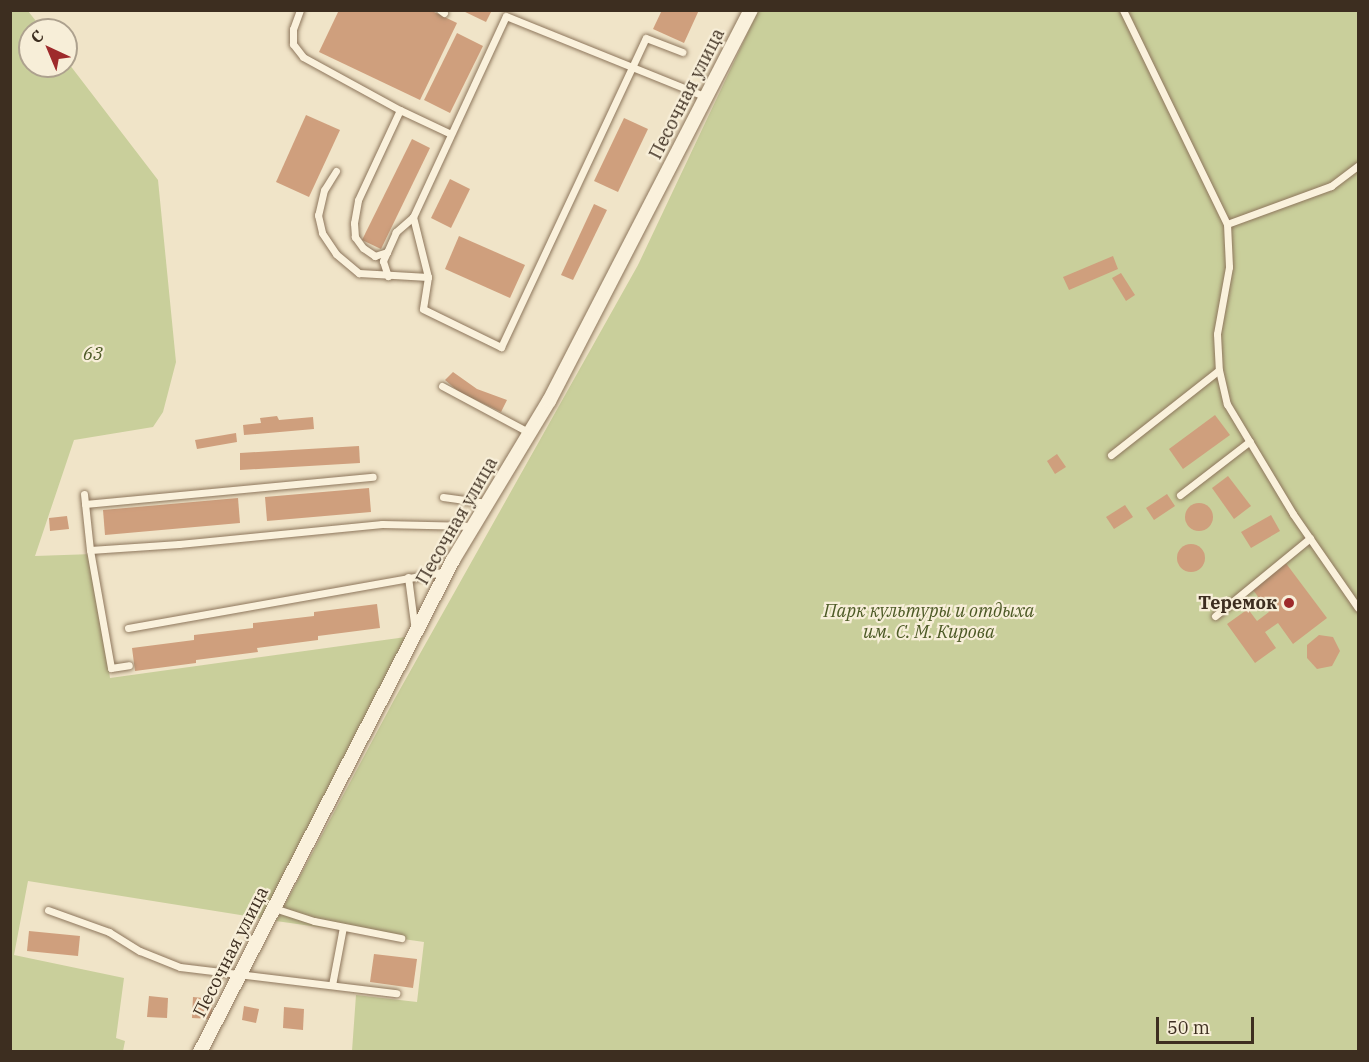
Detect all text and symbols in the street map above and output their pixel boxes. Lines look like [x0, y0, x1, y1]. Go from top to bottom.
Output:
north arrow [18, 18, 78, 78]
street label: Песочная улица [645, 25, 729, 163]
text: С [26, 26, 48, 47]
park label: 63 [83, 343, 103, 365]
street label: Песочная улица [412, 453, 502, 589]
place label: Теремок [1198, 592, 1277, 614]
marker: Теремок [1282, 596, 1296, 610]
park label: Парк культуры и отдыха им. С. М. Кирова [824, 601, 1034, 644]
street label: Песочная улица [189, 883, 273, 1021]
scale bar [1159, 1005, 1256, 1043]
text: 50 m [1167, 1016, 1210, 1039]

